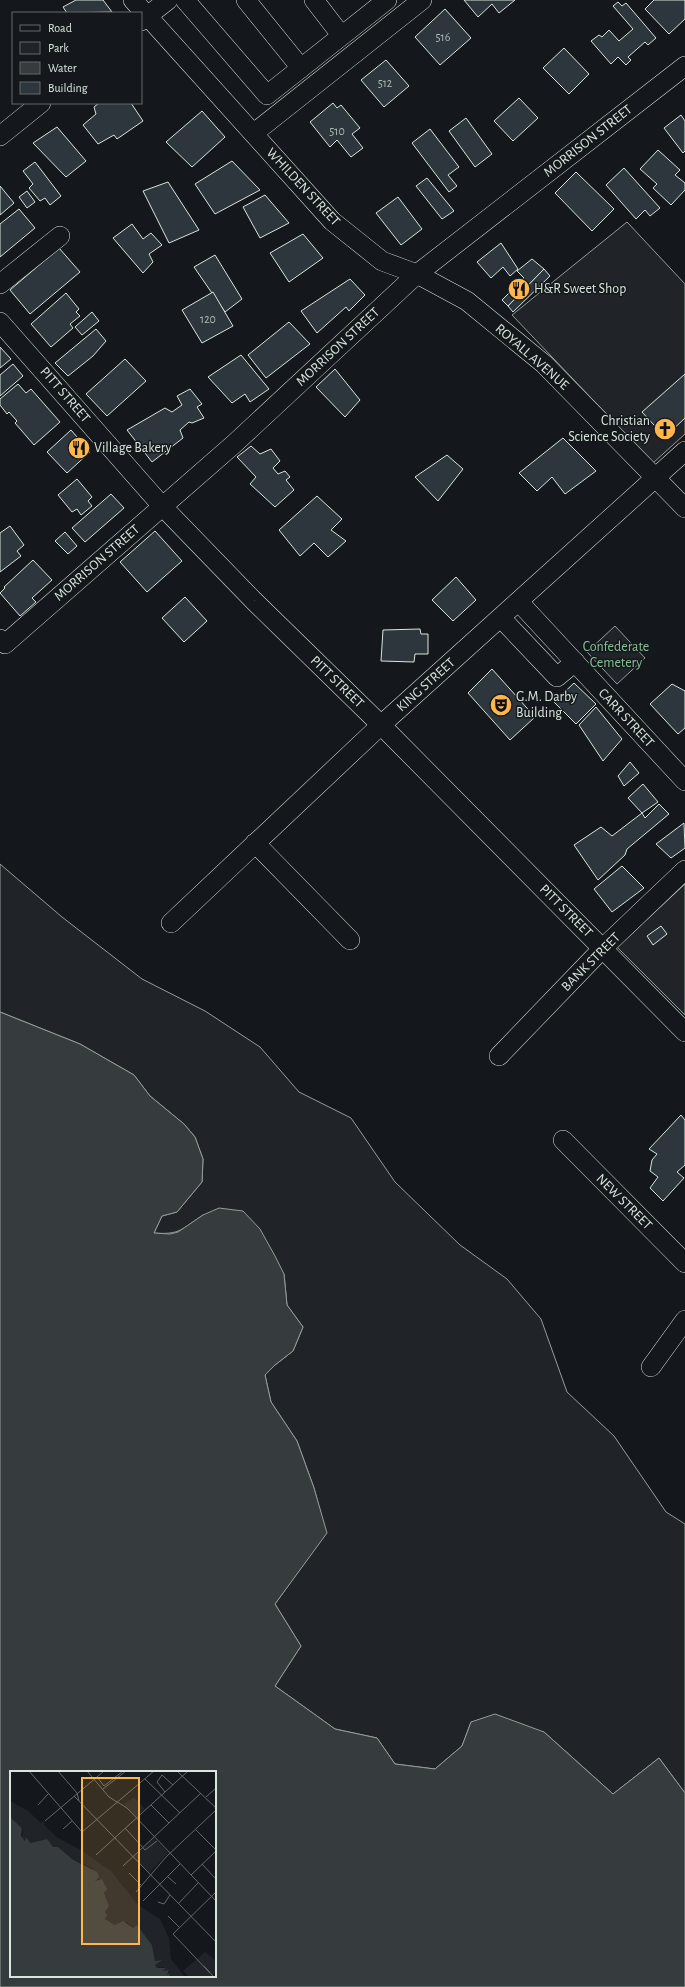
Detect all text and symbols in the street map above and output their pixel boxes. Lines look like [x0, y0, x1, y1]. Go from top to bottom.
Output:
legend [12, 12, 142, 104]
text: Road [48, 22, 72, 34]
house number: 516 [436, 31, 451, 43]
text: Park [48, 42, 69, 54]
text: Water [48, 62, 77, 74]
house number: 512 [378, 77, 393, 89]
text: Building [48, 82, 88, 94]
street label: MORRISON STREET [541, 102, 635, 180]
house number: 510 [329, 125, 345, 137]
street label: WHILDEN STREET [264, 145, 343, 229]
restaurant icon: H&R Sweet Shop [506, 276, 532, 302]
place label: H&R Sweet Shop [534, 282, 626, 296]
street label: MORRISON STREET [294, 305, 382, 389]
house number: 120 [200, 313, 216, 325]
street label: ROYALL AVENUE [493, 321, 572, 393]
street label: PITT STREET [37, 365, 93, 425]
place label: Christian Science Society [568, 414, 650, 444]
church icon: Christian Science Society [652, 416, 678, 442]
restaurant icon: Village Bakery [66, 435, 92, 461]
place label: Village Bakery [94, 441, 172, 455]
street label: MORRISON STREET [52, 522, 142, 604]
park label: Confederate Cemetery [583, 640, 649, 670]
street label: PITT STREET [308, 653, 367, 711]
street label: KING STREET [394, 655, 458, 715]
street label: CARR STREET [595, 686, 657, 750]
place label: G.M. Darby Building [516, 690, 577, 720]
theatre icon: G.M. Darby Building [488, 692, 514, 718]
street label: PITT STREET [537, 882, 595, 940]
street label: BANK STREET [559, 930, 623, 994]
street label: NEW STREET [593, 1171, 655, 1233]
inset map [10, 1771, 216, 1977]

